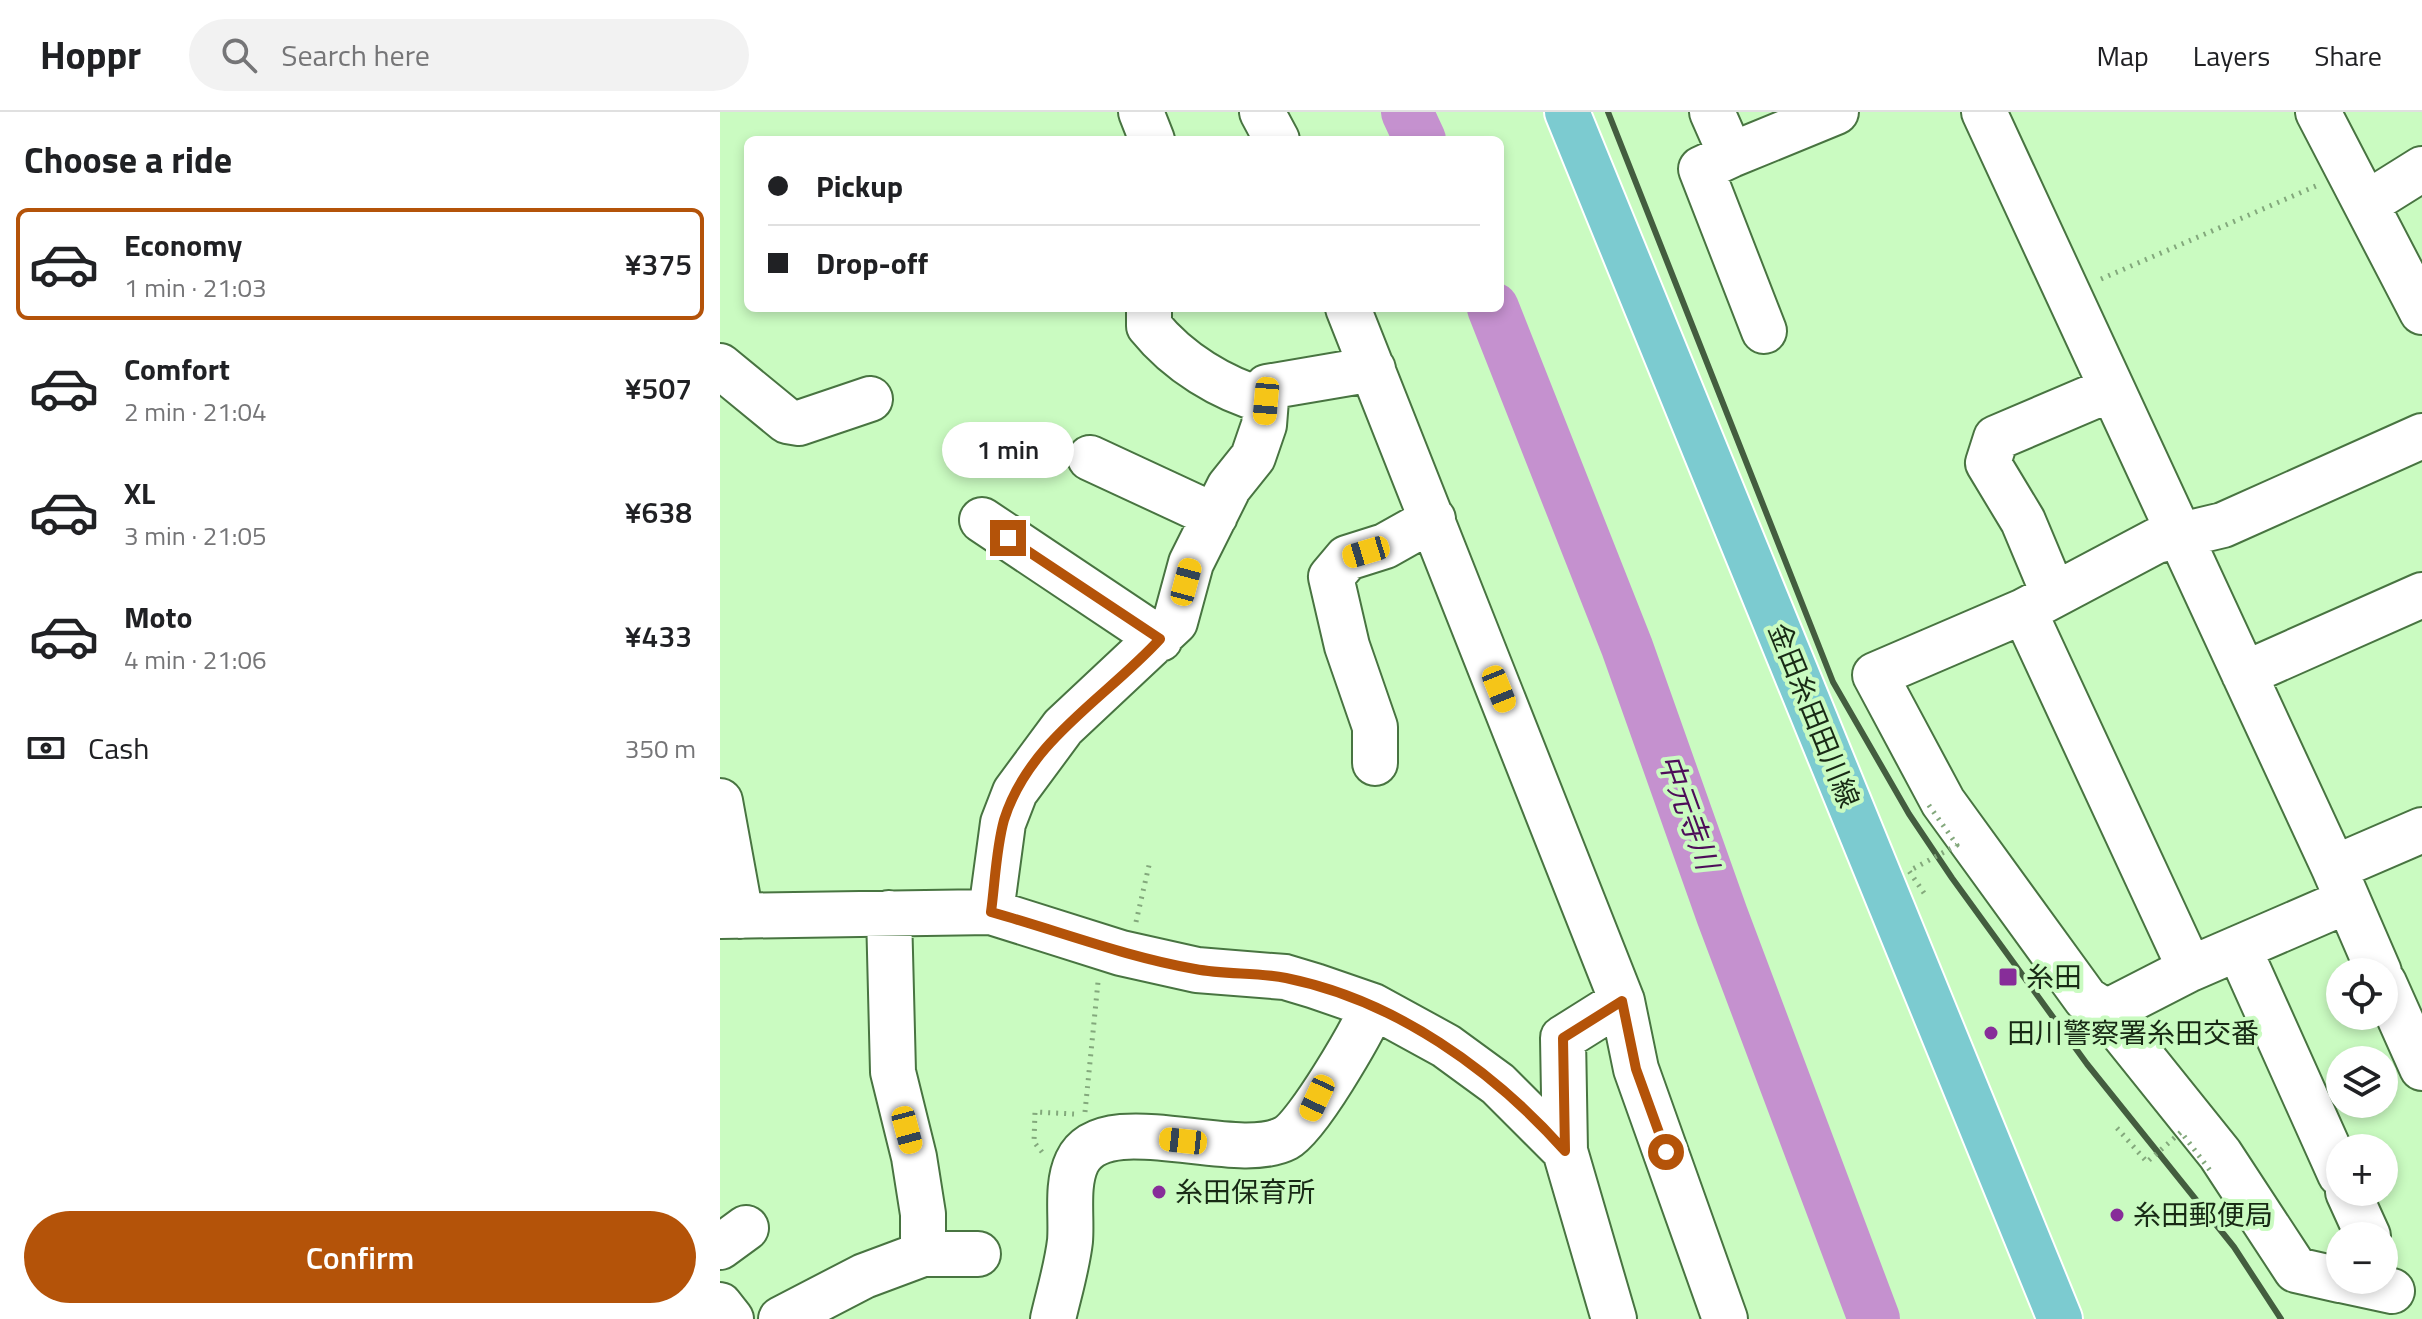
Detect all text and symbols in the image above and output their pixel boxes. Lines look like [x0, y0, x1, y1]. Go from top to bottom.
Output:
search box [189, 19, 749, 91]
text: Hoppr [40, 26, 141, 84]
text: Search here [281, 32, 430, 78]
icon: search [217, 33, 261, 77]
text: Map [2096, 34, 2149, 77]
text: Layers [2193, 34, 2270, 77]
text: Share [2314, 34, 2382, 77]
text: Choose a ride [24, 132, 232, 187]
text: Pickup [816, 163, 903, 209]
text: Economy [124, 222, 242, 268]
icon: car [28, 228, 100, 300]
text: Drop-off [816, 240, 928, 286]
text: ¥375 [625, 241, 692, 287]
text: 1 min · 21:03 [124, 268, 267, 307]
text: Comfort [124, 346, 230, 392]
icon: car [28, 352, 100, 424]
text: ¥507 [625, 365, 692, 411]
car [1252, 376, 1280, 426]
text: 2 min · 21:04 [124, 392, 267, 431]
callout: 1 min [942, 422, 1074, 478]
text: 1 min [977, 430, 1039, 469]
text: XL [124, 470, 155, 516]
icon: car [28, 476, 100, 548]
text: ¥638 [625, 489, 692, 535]
text: 3 min · 21:05 [124, 516, 267, 555]
route end [990, 520, 1026, 556]
car [1340, 534, 1392, 570]
car [1168, 556, 1204, 608]
text: Moto [124, 594, 192, 640]
icon: car [28, 600, 100, 672]
text: ¥433 [625, 613, 692, 659]
street label: 金田糸田田川線 [1758, 616, 1871, 814]
text: 4 min · 21:06 [124, 640, 267, 679]
car [1479, 662, 1519, 716]
text: Cash [88, 725, 149, 771]
icon: cash [24, 726, 68, 770]
text: 350 m [625, 729, 696, 768]
water label: 中元寺川 [1647, 747, 1732, 879]
place label: 糸田 [2026, 955, 2082, 998]
map controls [2326, 958, 2398, 1294]
button: locate [2326, 958, 2398, 1030]
marker: 糸田 [1997, 966, 2019, 988]
place label: 田川警察署糸田交番 [2007, 1011, 2259, 1054]
marker: 田川警察署糸田交番 [1982, 1024, 2000, 1042]
button: layers [2326, 1046, 2398, 1118]
car [1296, 1071, 1338, 1125]
car [889, 1104, 925, 1156]
car [1158, 1127, 1208, 1155]
route start [1648, 1134, 1684, 1170]
button: + [2326, 1134, 2398, 1206]
place label: 糸田保育所 [1175, 1170, 1315, 1213]
marker: 糸田保育所 [1150, 1183, 1168, 1201]
place label: 糸田郵便局 [2133, 1193, 2273, 1236]
marker: 糸田郵便局 [2108, 1206, 2126, 1224]
button: Confirm [24, 1211, 696, 1303]
button: − [2326, 1222, 2398, 1294]

